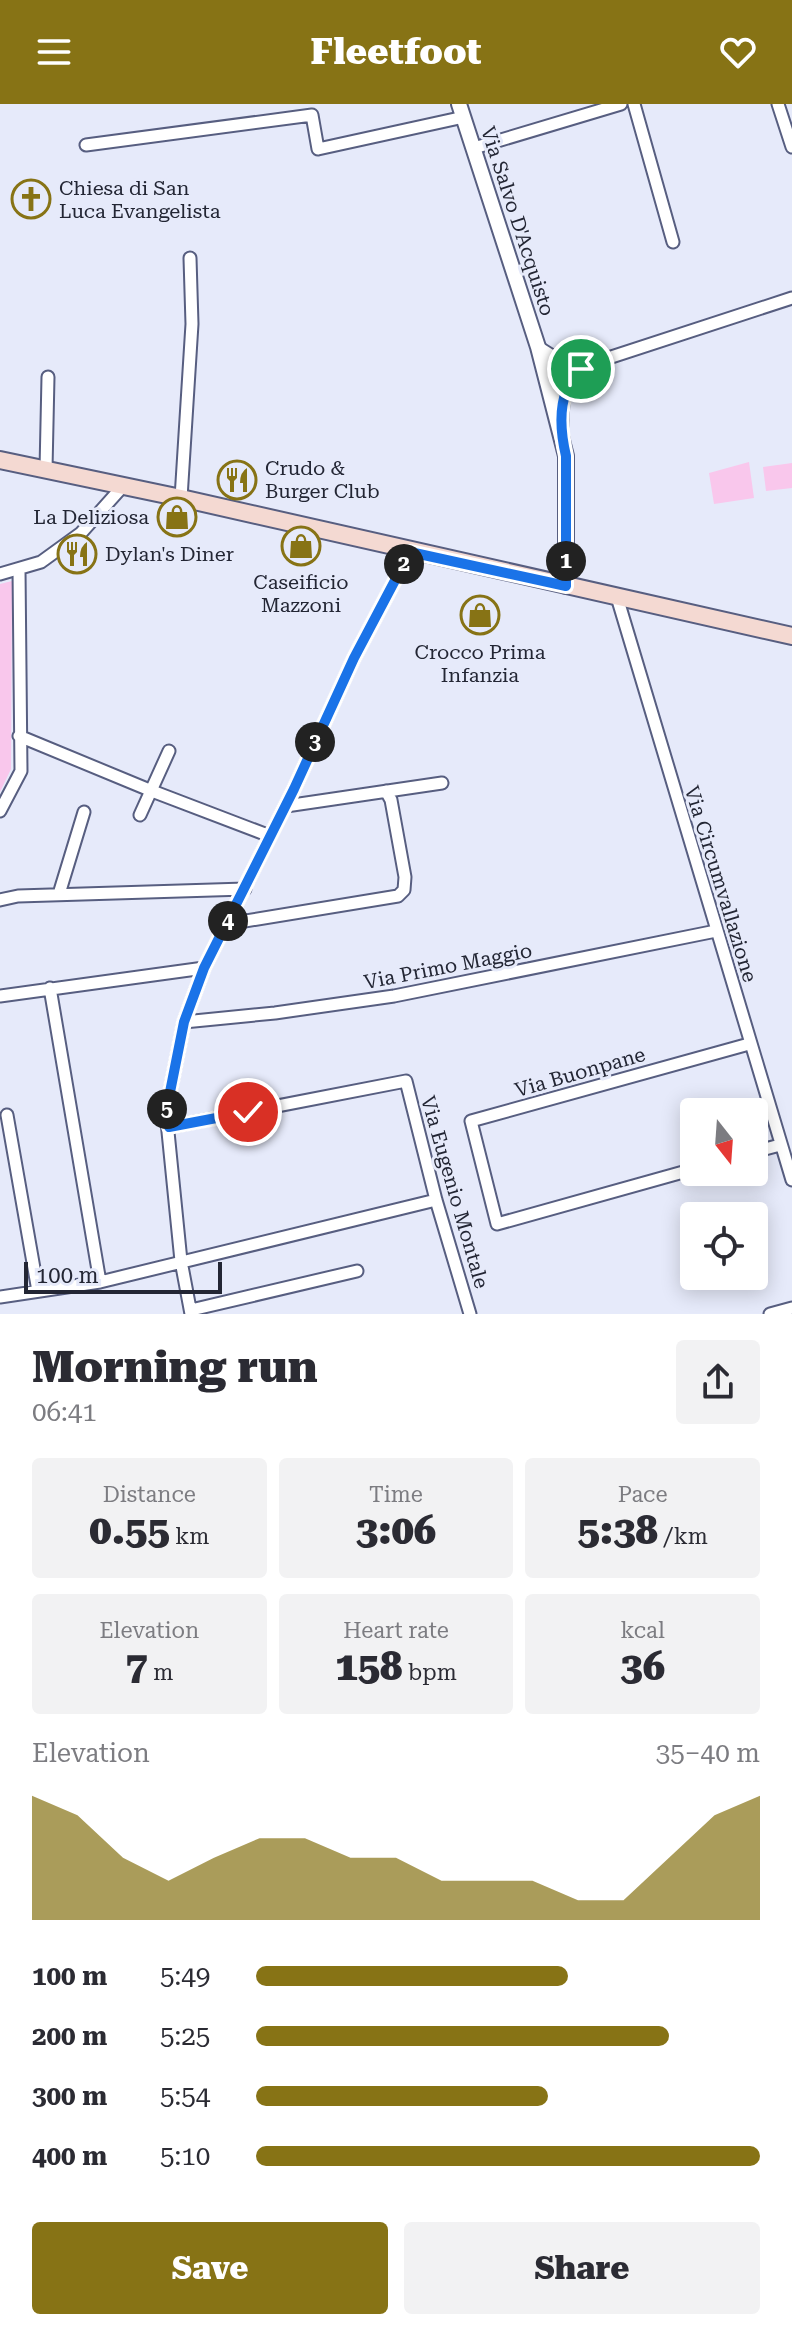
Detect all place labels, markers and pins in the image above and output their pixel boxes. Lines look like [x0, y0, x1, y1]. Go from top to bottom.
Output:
place label: Chiesa di San Luca Evangelista [59, 176, 221, 223]
church icon: Chiesa di San Luca Evangelista [10, 178, 52, 220]
pin [547, 335, 615, 403]
place label: Crudo & Burger Club [265, 456, 380, 503]
restaurant icon: Crudo & Burger Club [216, 459, 258, 501]
shop icon: La Deliziosa [156, 496, 198, 538]
place label: La Deliziosa [33, 505, 149, 529]
shop icon: Caseificio Mazzoni [280, 525, 322, 567]
restaurant icon: Dylan's Diner [56, 533, 98, 575]
pin: 1 [546, 541, 586, 581]
place label: Dylan's Diner [105, 542, 234, 566]
pin: 2 [384, 544, 424, 584]
place label: Caseificio Mazzoni [253, 570, 349, 617]
shop icon: Crocco Prima Infanzia [459, 594, 501, 636]
place label: Crocco Prima Infanzia [414, 640, 546, 687]
pin: 3 [295, 722, 335, 762]
pin: 4 [208, 901, 248, 941]
pin [214, 1078, 282, 1146]
pin: 5 [147, 1089, 187, 1129]

